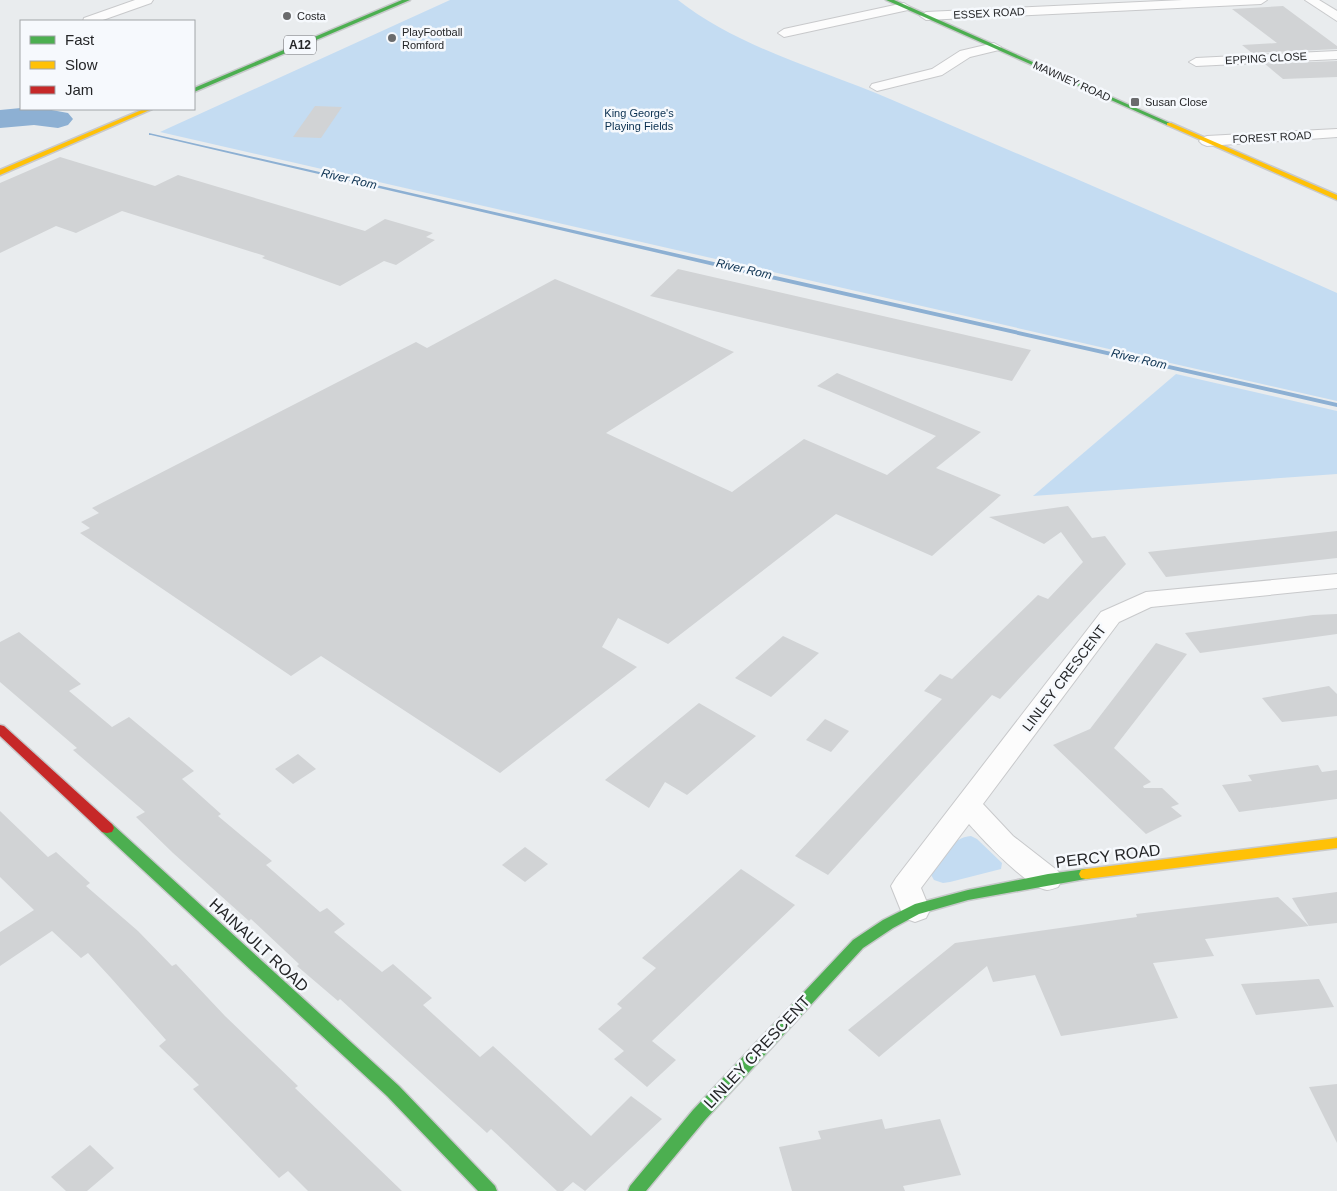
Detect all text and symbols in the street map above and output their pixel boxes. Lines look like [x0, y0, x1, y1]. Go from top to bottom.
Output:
street label: ESSEX ROAD [953, 5, 1025, 21]
marker: Costa [281, 10, 293, 22]
place label: Costa [297, 10, 327, 22]
legend [20, 20, 195, 110]
place label: PlayFootball Romford [402, 26, 463, 51]
text: Fast [65, 31, 95, 48]
marker: PlayFootball Romford [386, 32, 398, 44]
road number: A12 [284, 36, 316, 54]
street label: EPPING CLOSE [1225, 50, 1307, 66]
text: Slow [65, 56, 98, 73]
street label: MAWNEY ROAD [1031, 58, 1113, 104]
text: Jam [65, 81, 93, 98]
marker: Susan Close [1129, 96, 1141, 108]
place label: Susan Close [1145, 96, 1207, 108]
park label: King George's Playing Fields [604, 107, 674, 132]
street label: FOREST ROAD [1232, 129, 1312, 145]
water label: River Rom [320, 166, 378, 192]
water label: River Rom [715, 256, 773, 282]
water label: River Rom [1110, 346, 1168, 372]
street label: LINLEY CRESCENT [1019, 621, 1109, 734]
street label: PERCY ROAD [1055, 841, 1161, 871]
street label: HAINAULT ROAD [206, 895, 312, 995]
street label: LINLEY CRESCENT [701, 992, 814, 1112]

